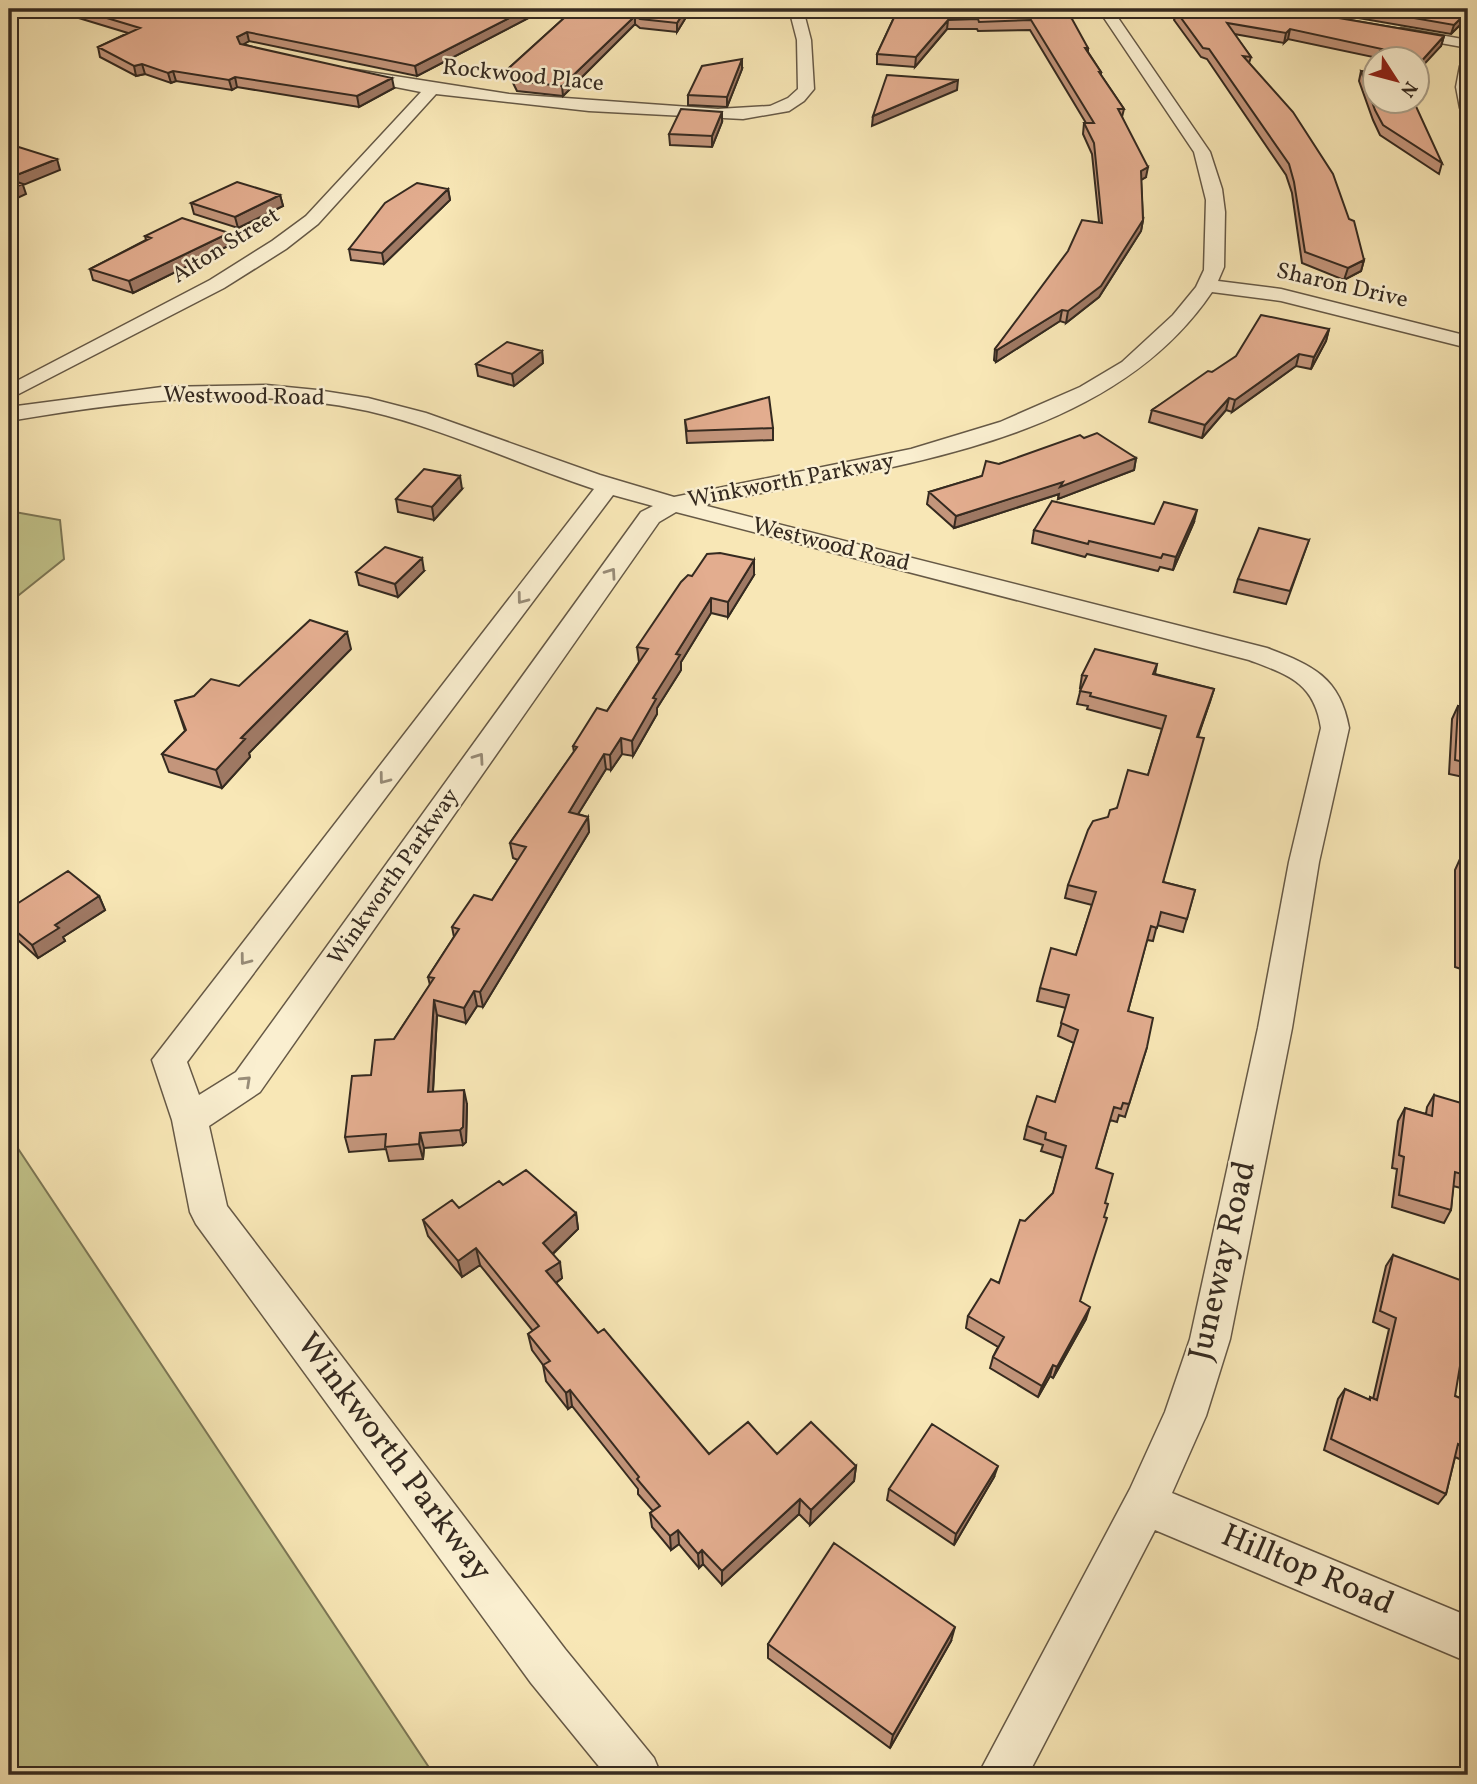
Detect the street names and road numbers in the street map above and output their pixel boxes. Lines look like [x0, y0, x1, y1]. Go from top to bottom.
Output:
street label: Rockwood Place [441, 52, 605, 100]
street label: Alton Street [166, 200, 286, 292]
street label: Sharon Drive [1273, 255, 1411, 317]
street label: Westwood Road [163, 380, 325, 414]
street label: Winkworth Parkway [685, 445, 897, 517]
street label: Westwood Road [749, 510, 913, 580]
street label: Winkworth Parkway [321, 782, 467, 972]
street label: Juneway Road [1179, 1157, 1269, 1365]
street label: Winkworth Parkway [284, 1324, 502, 1592]
street label: Hilltop Road [1214, 1514, 1400, 1628]

